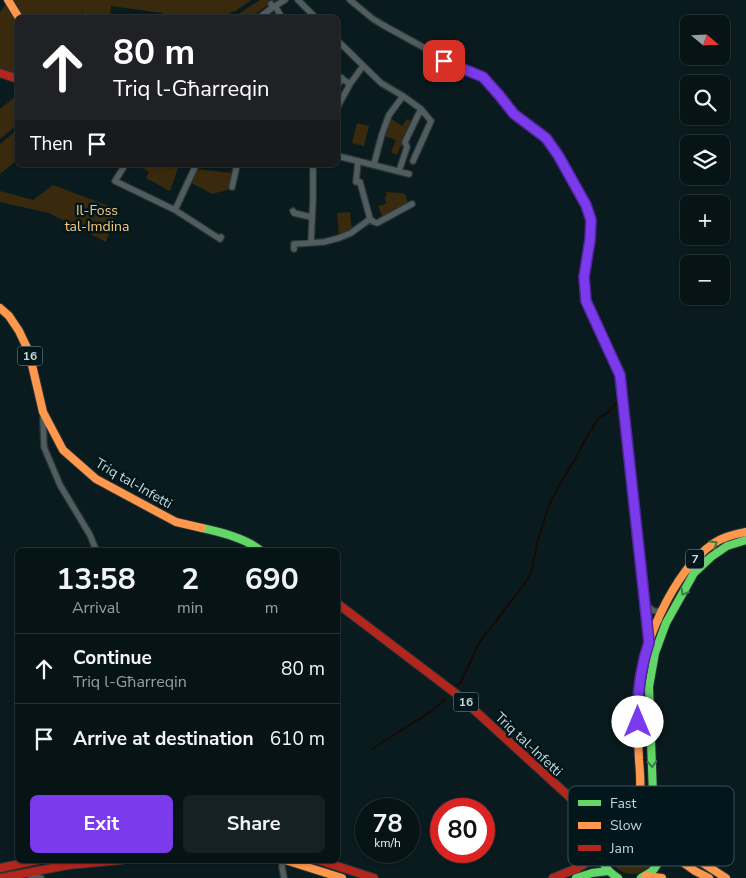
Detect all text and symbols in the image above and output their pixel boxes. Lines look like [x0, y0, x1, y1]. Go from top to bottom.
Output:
north arrow [680, 15, 730, 65]
map controls [680, 15, 730, 305]
text: 80 m [113, 29, 195, 76]
icon: ahead [30, 35, 95, 100]
pin [423, 40, 465, 82]
icon: arrive [430, 47, 458, 75]
text: Triq l-Għarreqin [113, 74, 270, 104]
button: search [680, 75, 730, 125]
icon: arrive [83, 130, 111, 158]
text: Then [30, 131, 73, 157]
button: layers [680, 135, 730, 185]
button: + [680, 195, 730, 245]
park label: Il-Foss tal-Imdina [65, 201, 129, 236]
button: − [680, 255, 730, 305]
road number: 16 [18, 346, 42, 366]
street label: Triq tal-Infetti [92, 454, 176, 513]
one-way arrow [709, 540, 718, 550]
road number: 7 [686, 550, 704, 568]
text: 13:58 [56, 559, 136, 600]
text: 2 [181, 559, 199, 600]
text: 690 [245, 559, 299, 600]
one-way arrow [680, 586, 690, 595]
text: Arrival [72, 597, 120, 619]
text: min [177, 597, 203, 619]
text: m [265, 597, 279, 619]
text: Continue [73, 645, 152, 671]
icon: ahead [30, 655, 58, 683]
text: 80 m [281, 656, 325, 682]
text: Triq l-Għarreqin [73, 671, 187, 693]
road number: 16 [454, 692, 478, 712]
position arrow [611, 695, 663, 747]
street label: Triq tal-Infetti [491, 708, 567, 781]
icon: arrive [30, 725, 58, 753]
text: Arrive at destination [73, 726, 254, 752]
text: 610 m [270, 726, 325, 752]
one-way arrow [647, 760, 657, 768]
legend [568, 786, 734, 866]
text: Fast [610, 794, 636, 813]
button: Exit [30, 795, 173, 853]
button: Share [183, 795, 325, 853]
speed limit sign: 80 [430, 798, 495, 863]
text: 78 [372, 807, 403, 841]
text: Slow [610, 816, 642, 835]
text: km/h [374, 835, 401, 851]
text: Jam [609, 839, 634, 858]

